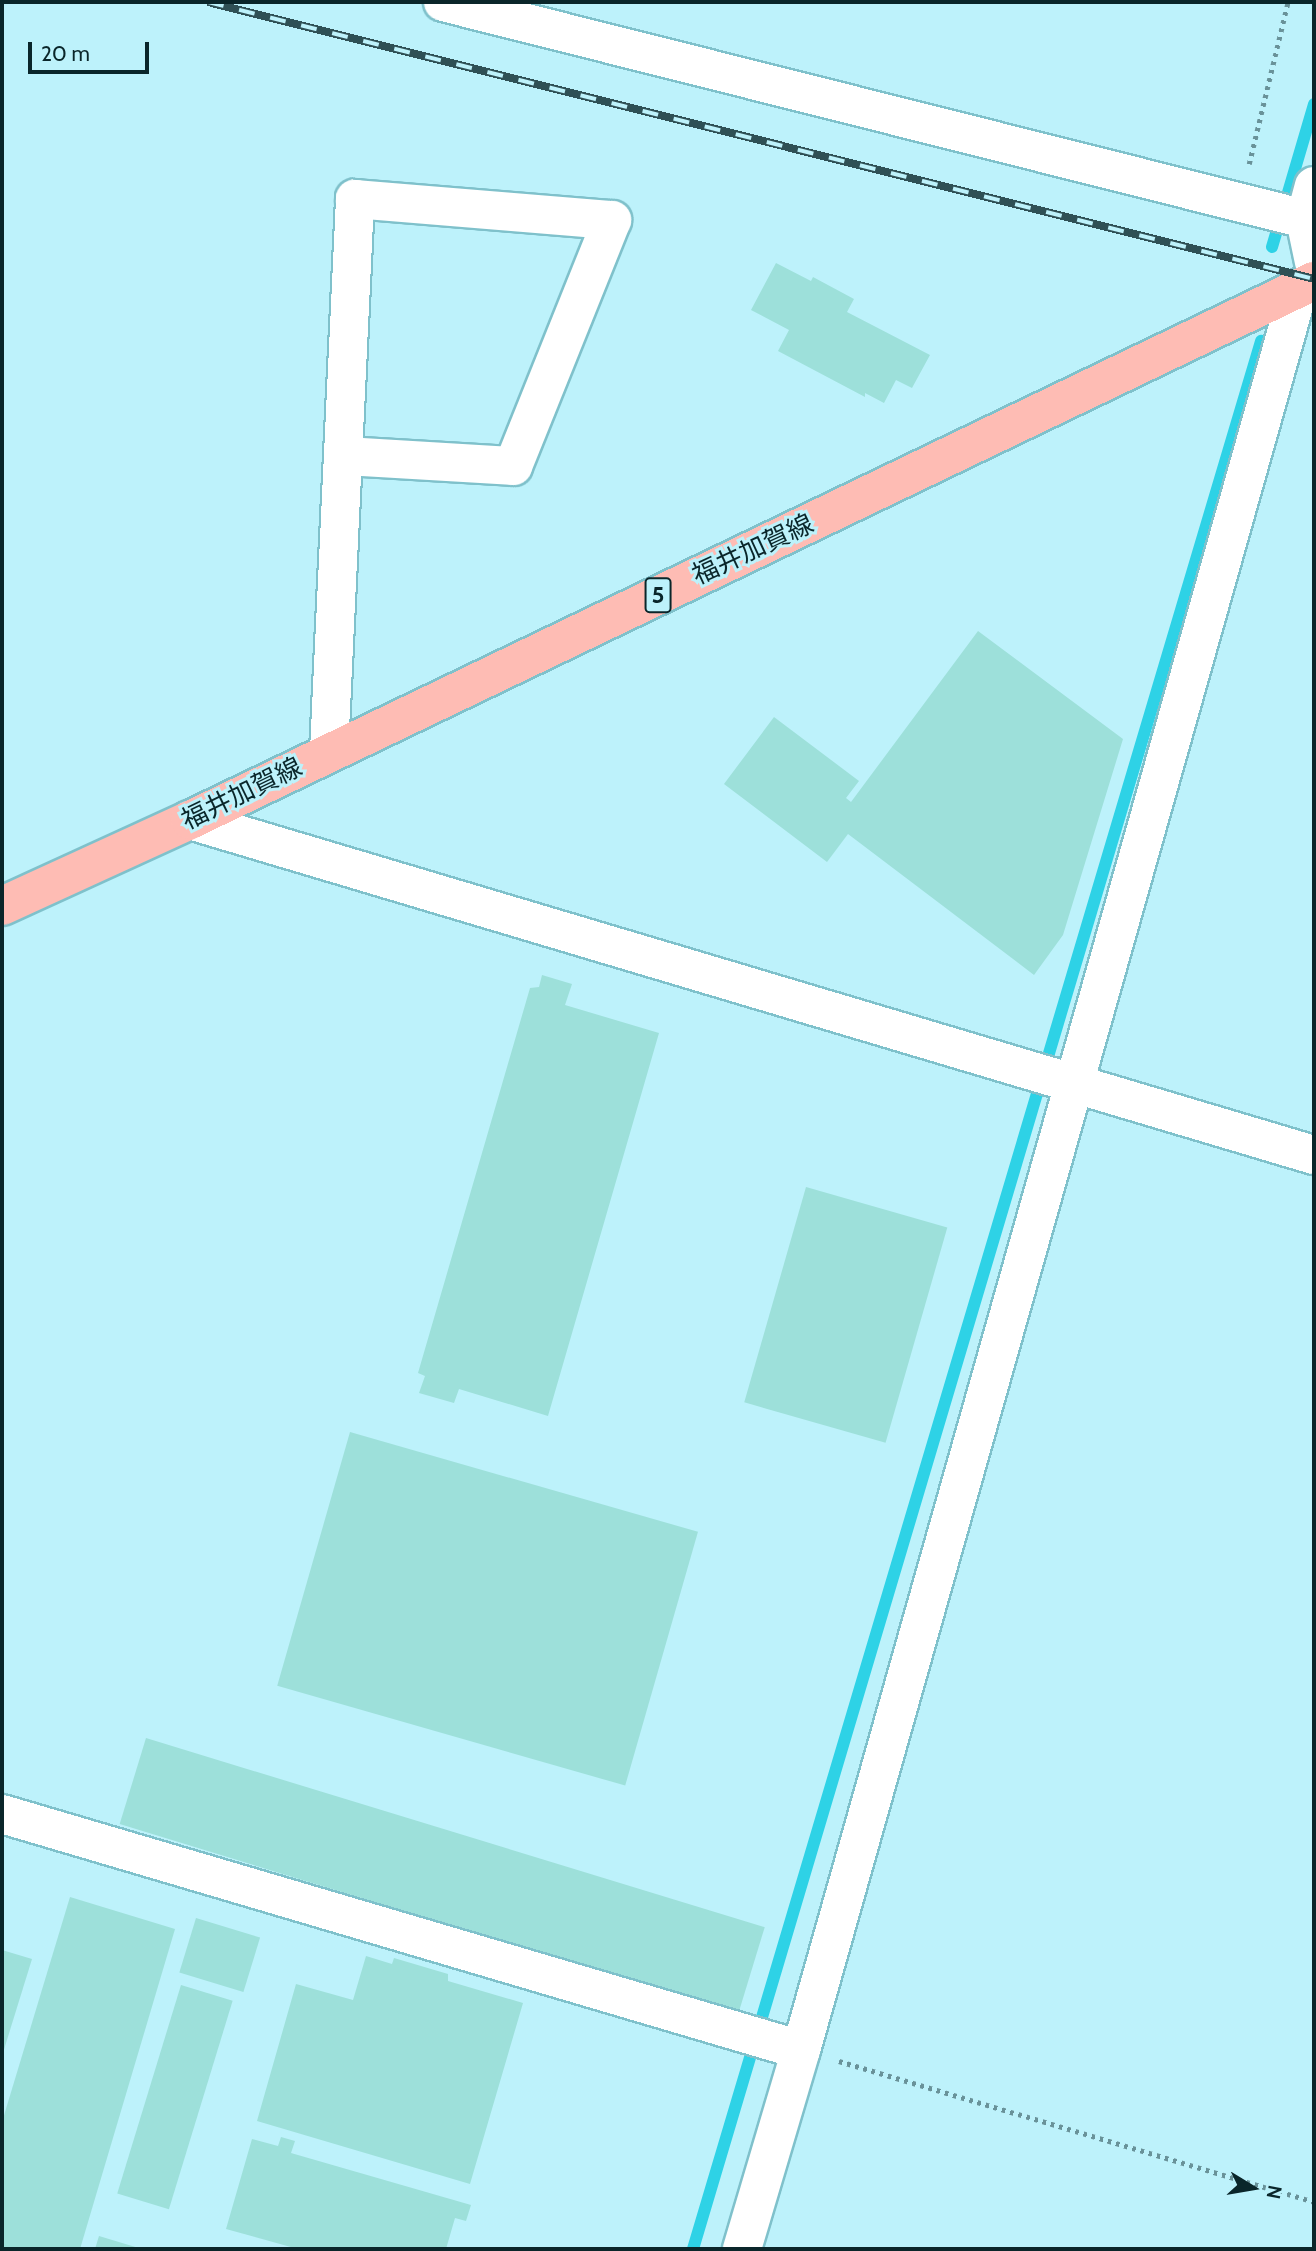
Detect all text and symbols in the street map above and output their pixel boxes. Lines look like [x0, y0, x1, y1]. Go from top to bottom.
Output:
scale bar [32, 28, 152, 72]
text: 20 m [41, 41, 90, 66]
street label: 福井加賀線 [687, 508, 819, 592]
road number: 5 [644, 574, 672, 616]
street label: 福井加賀線 [177, 751, 307, 837]
north arrow [1218, 2153, 1288, 2223]
text: N [1262, 2183, 1287, 2201]

